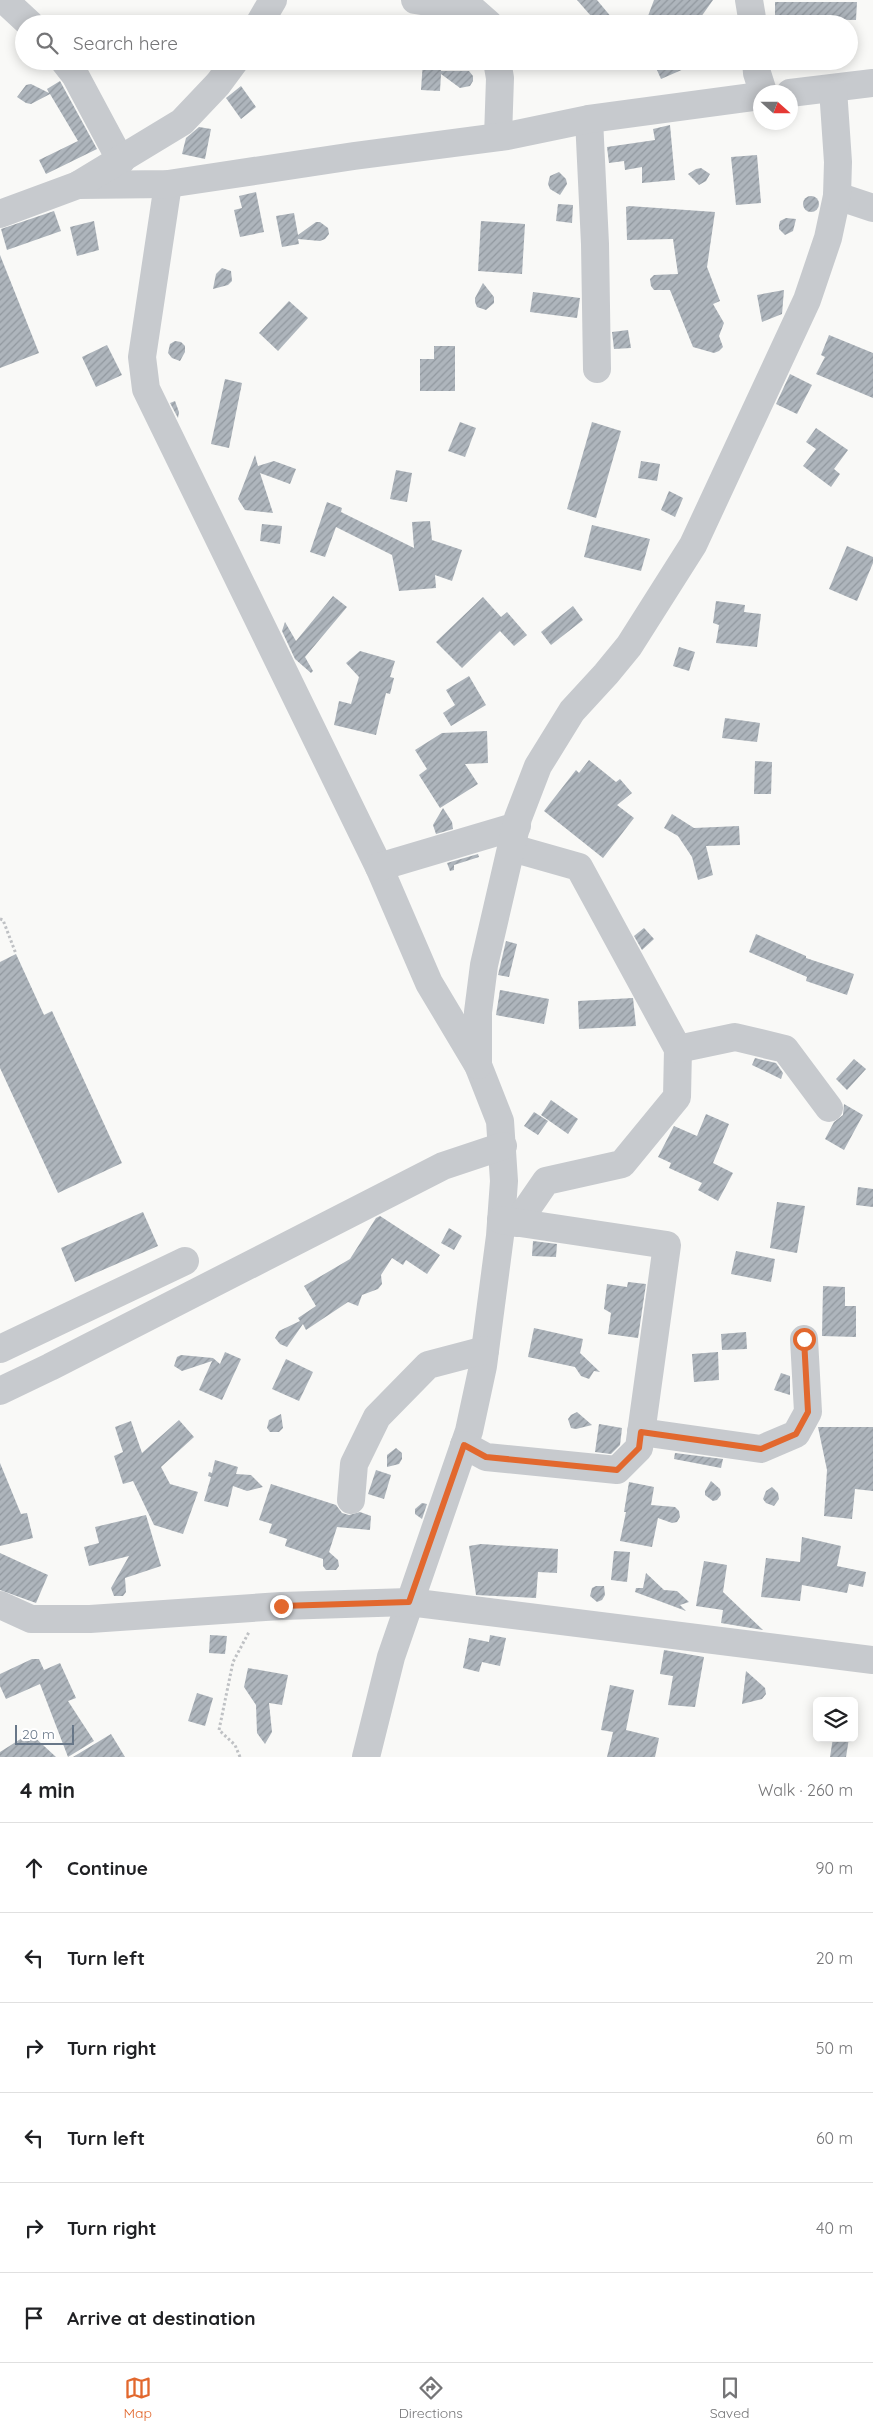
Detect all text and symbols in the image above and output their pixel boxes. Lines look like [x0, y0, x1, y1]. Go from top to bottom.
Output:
search box [15, 15, 858, 70]
icon: search [33, 29, 61, 57]
text: Search here [73, 31, 178, 55]
north arrow [753, 85, 798, 130]
route start [793, 1328, 816, 1351]
route end [270, 1595, 293, 1618]
map controls [813, 1697, 858, 1742]
button: layers [813, 1697, 858, 1742]
scale bar [15, 1722, 74, 1745]
text: 20 m [22, 1725, 55, 1743]
text: 4 min [20, 1777, 75, 1803]
text: Walk · 260 m [758, 1780, 853, 1800]
icon: ahead [20, 1854, 48, 1882]
text: Continue [67, 1856, 148, 1880]
text: 90 m [816, 1858, 853, 1878]
icon: left [20, 1944, 48, 1972]
text: Turn left [67, 1946, 145, 1970]
text: 20 m [816, 1948, 853, 1968]
icon: right [20, 2034, 48, 2062]
text: Turn right [67, 2036, 156, 2060]
text: 50 m [816, 2038, 853, 2058]
icon: left [20, 2124, 48, 2152]
text: Turn left [67, 2126, 145, 2150]
text: 60 m [816, 2128, 853, 2148]
icon: right [20, 2214, 48, 2242]
text: Turn right [67, 2216, 156, 2240]
text: 40 m [816, 2218, 853, 2238]
icon: arrive [20, 2304, 48, 2332]
text: Arrive at destination [67, 2306, 256, 2330]
tab: Map [123, 2374, 152, 2422]
tab: Directions [399, 2374, 463, 2422]
tab: Saved [710, 2374, 750, 2422]

